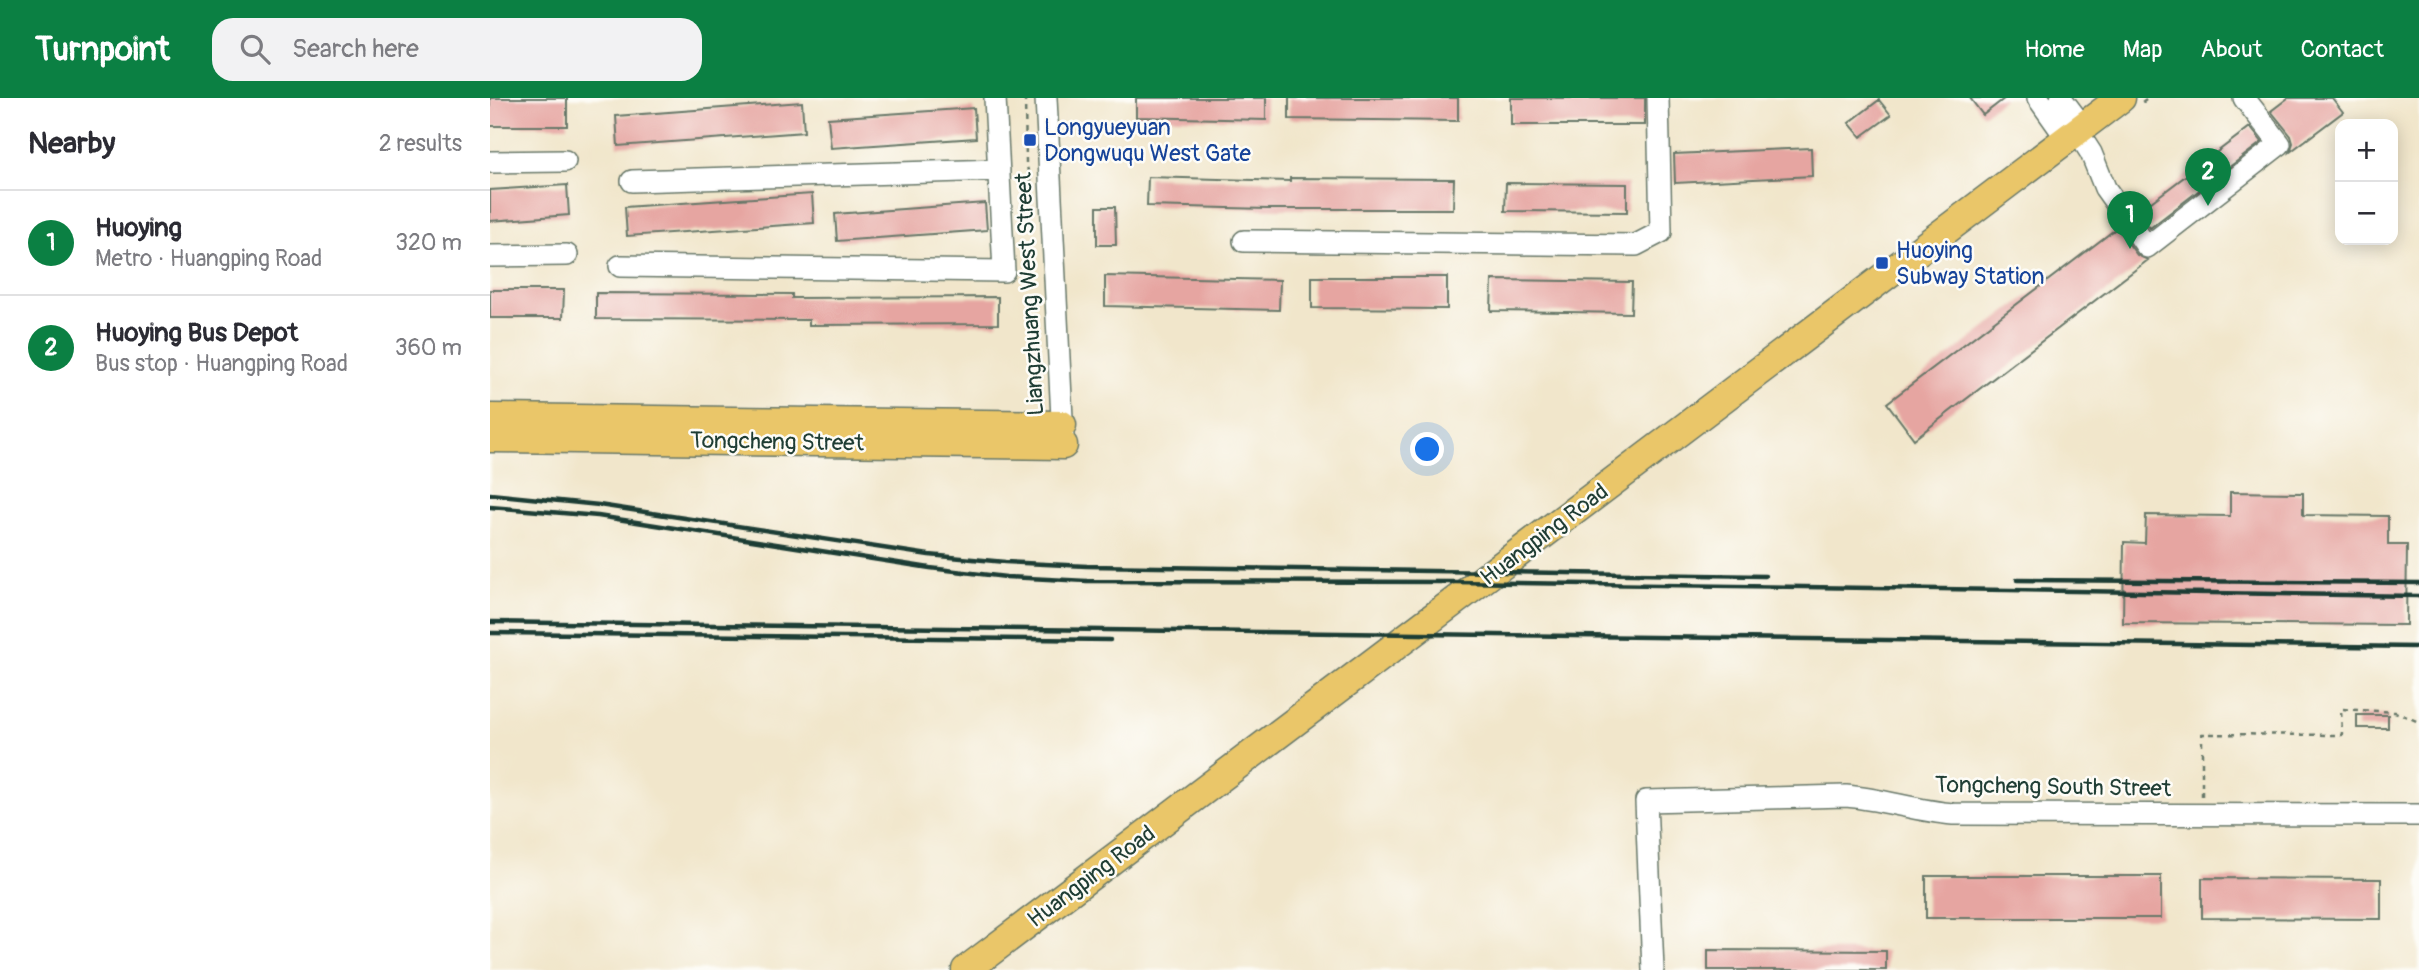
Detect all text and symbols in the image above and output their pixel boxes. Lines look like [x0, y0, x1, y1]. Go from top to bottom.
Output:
search box [212, 18, 702, 81]
text: Turnpoint [35, 29, 170, 70]
icon: search [236, 30, 274, 68]
text: Search here [292, 33, 419, 65]
text: Home [2024, 35, 2085, 64]
text: Map [2123, 35, 2163, 64]
text: About [2201, 35, 2263, 64]
text: Contact [2301, 35, 2384, 64]
place label: Longyueyuan Dongwuqu West Gate [1044, 113, 1252, 168]
map controls [2335, 119, 2398, 245]
button: + [2335, 119, 2398, 182]
text: Nearby [28, 125, 115, 162]
text: 2 results [379, 129, 462, 158]
marker: Longyueyuan Dongwuqu West Gate [1022, 132, 1038, 148]
pin: 2 [2185, 148, 2231, 206]
street label: Liangzhuang West Street [1009, 171, 1050, 416]
button: − [2335, 182, 2398, 245]
pin: 1 [2107, 191, 2153, 249]
text: Huoying [95, 212, 182, 244]
text: 1 [47, 228, 56, 257]
text: 320 m [395, 228, 462, 257]
place label: Huoying Subway Station [1896, 236, 2045, 291]
text: Metro · Huangping Road [95, 244, 322, 273]
marker: Huoying Subway Station [1874, 255, 1890, 271]
text: Huoying Bus Depot [95, 317, 298, 349]
text: 2 [45, 333, 57, 362]
text: 360 m [395, 333, 462, 362]
text: Bus stop · Huangping Road [95, 349, 348, 378]
street label: Tongcheng Street [690, 425, 865, 458]
your location [1410, 432, 1444, 466]
street label: Huangping Road [1475, 477, 1614, 592]
street label: Tongcheng South Street [1935, 770, 2172, 803]
street label: Huangping Road [1022, 819, 1161, 934]

